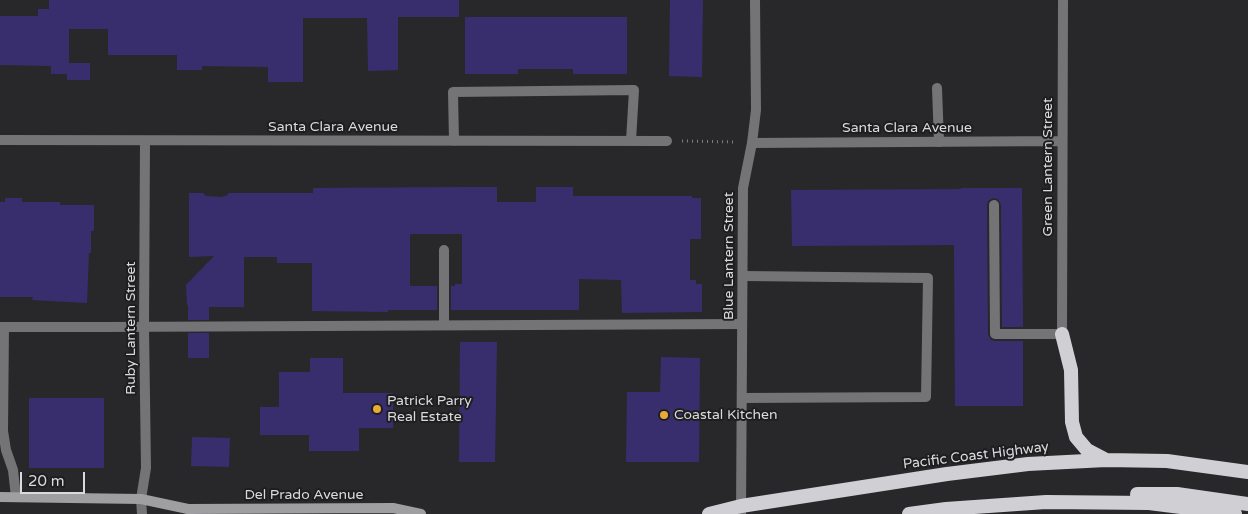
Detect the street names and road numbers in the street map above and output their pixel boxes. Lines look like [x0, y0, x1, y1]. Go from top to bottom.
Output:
street label: Green Lantern Street [1040, 98, 1056, 236]
street label: Santa Clara Avenue [268, 119, 398, 135]
street label: Santa Clara Avenue [842, 120, 972, 136]
street label: Blue Lantern Street [721, 192, 737, 320]
street label: Ruby Lantern Street [123, 261, 139, 395]
street label: Pacific Coast Highway [902, 439, 1050, 473]
street label: Del Prado Avenue [245, 487, 363, 503]

